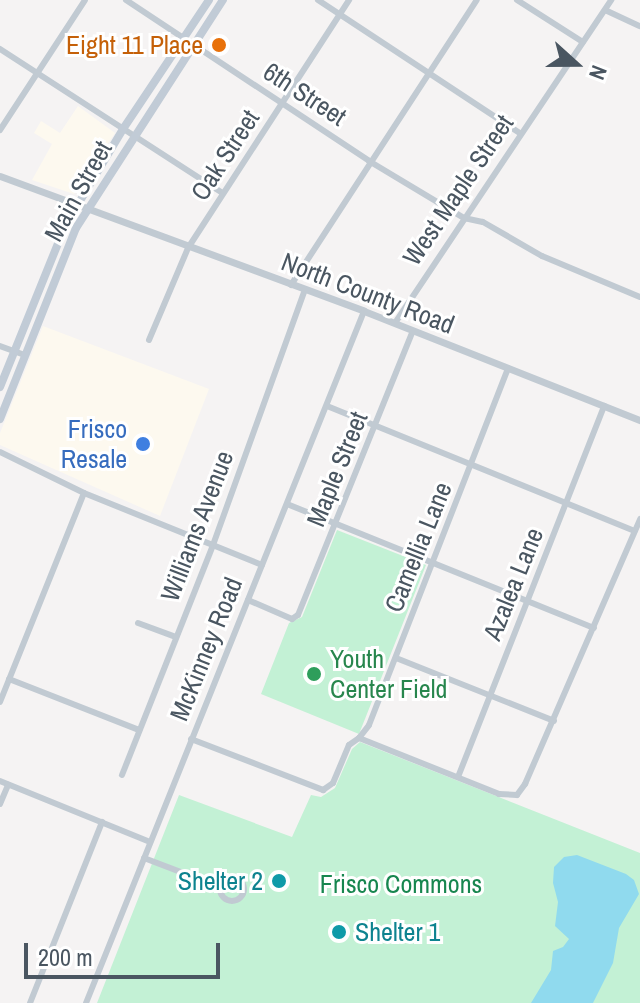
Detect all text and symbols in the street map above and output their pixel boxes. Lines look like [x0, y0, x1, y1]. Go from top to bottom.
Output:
north arrow [536, 24, 616, 104]
place label: Eight 11 Place [66, 29, 203, 61]
marker: Eight 11 Place [210, 36, 228, 54]
street label: 6th Street [258, 56, 352, 132]
text: N [582, 61, 615, 84]
street label: Oak Street [184, 104, 266, 206]
street label: West Maple Street [396, 109, 520, 271]
street label: Main Street [38, 135, 118, 247]
street label: North County Road [277, 246, 459, 340]
street label: Maple Street [300, 407, 374, 531]
place label: Frisco Resale [61, 413, 127, 474]
marker: Frisco Resale [134, 435, 152, 453]
street label: Williams Avenue [154, 446, 240, 606]
street label: Camellia Lane [378, 477, 458, 617]
street label: Azalea Lane [476, 523, 550, 645]
street label: McKinney Road [163, 573, 249, 725]
place label: Youth Center Field [330, 643, 447, 704]
marker: Youth Center Field [305, 665, 323, 683]
place label: Shelter 2 [178, 865, 263, 897]
park label: Frisco Commons [320, 868, 482, 900]
marker: Shelter 2 [270, 872, 288, 890]
place label: Shelter 1 [355, 916, 440, 948]
marker: Shelter 1 [330, 923, 348, 941]
scale bar [28, 927, 224, 977]
text: 200 m [38, 941, 93, 973]

